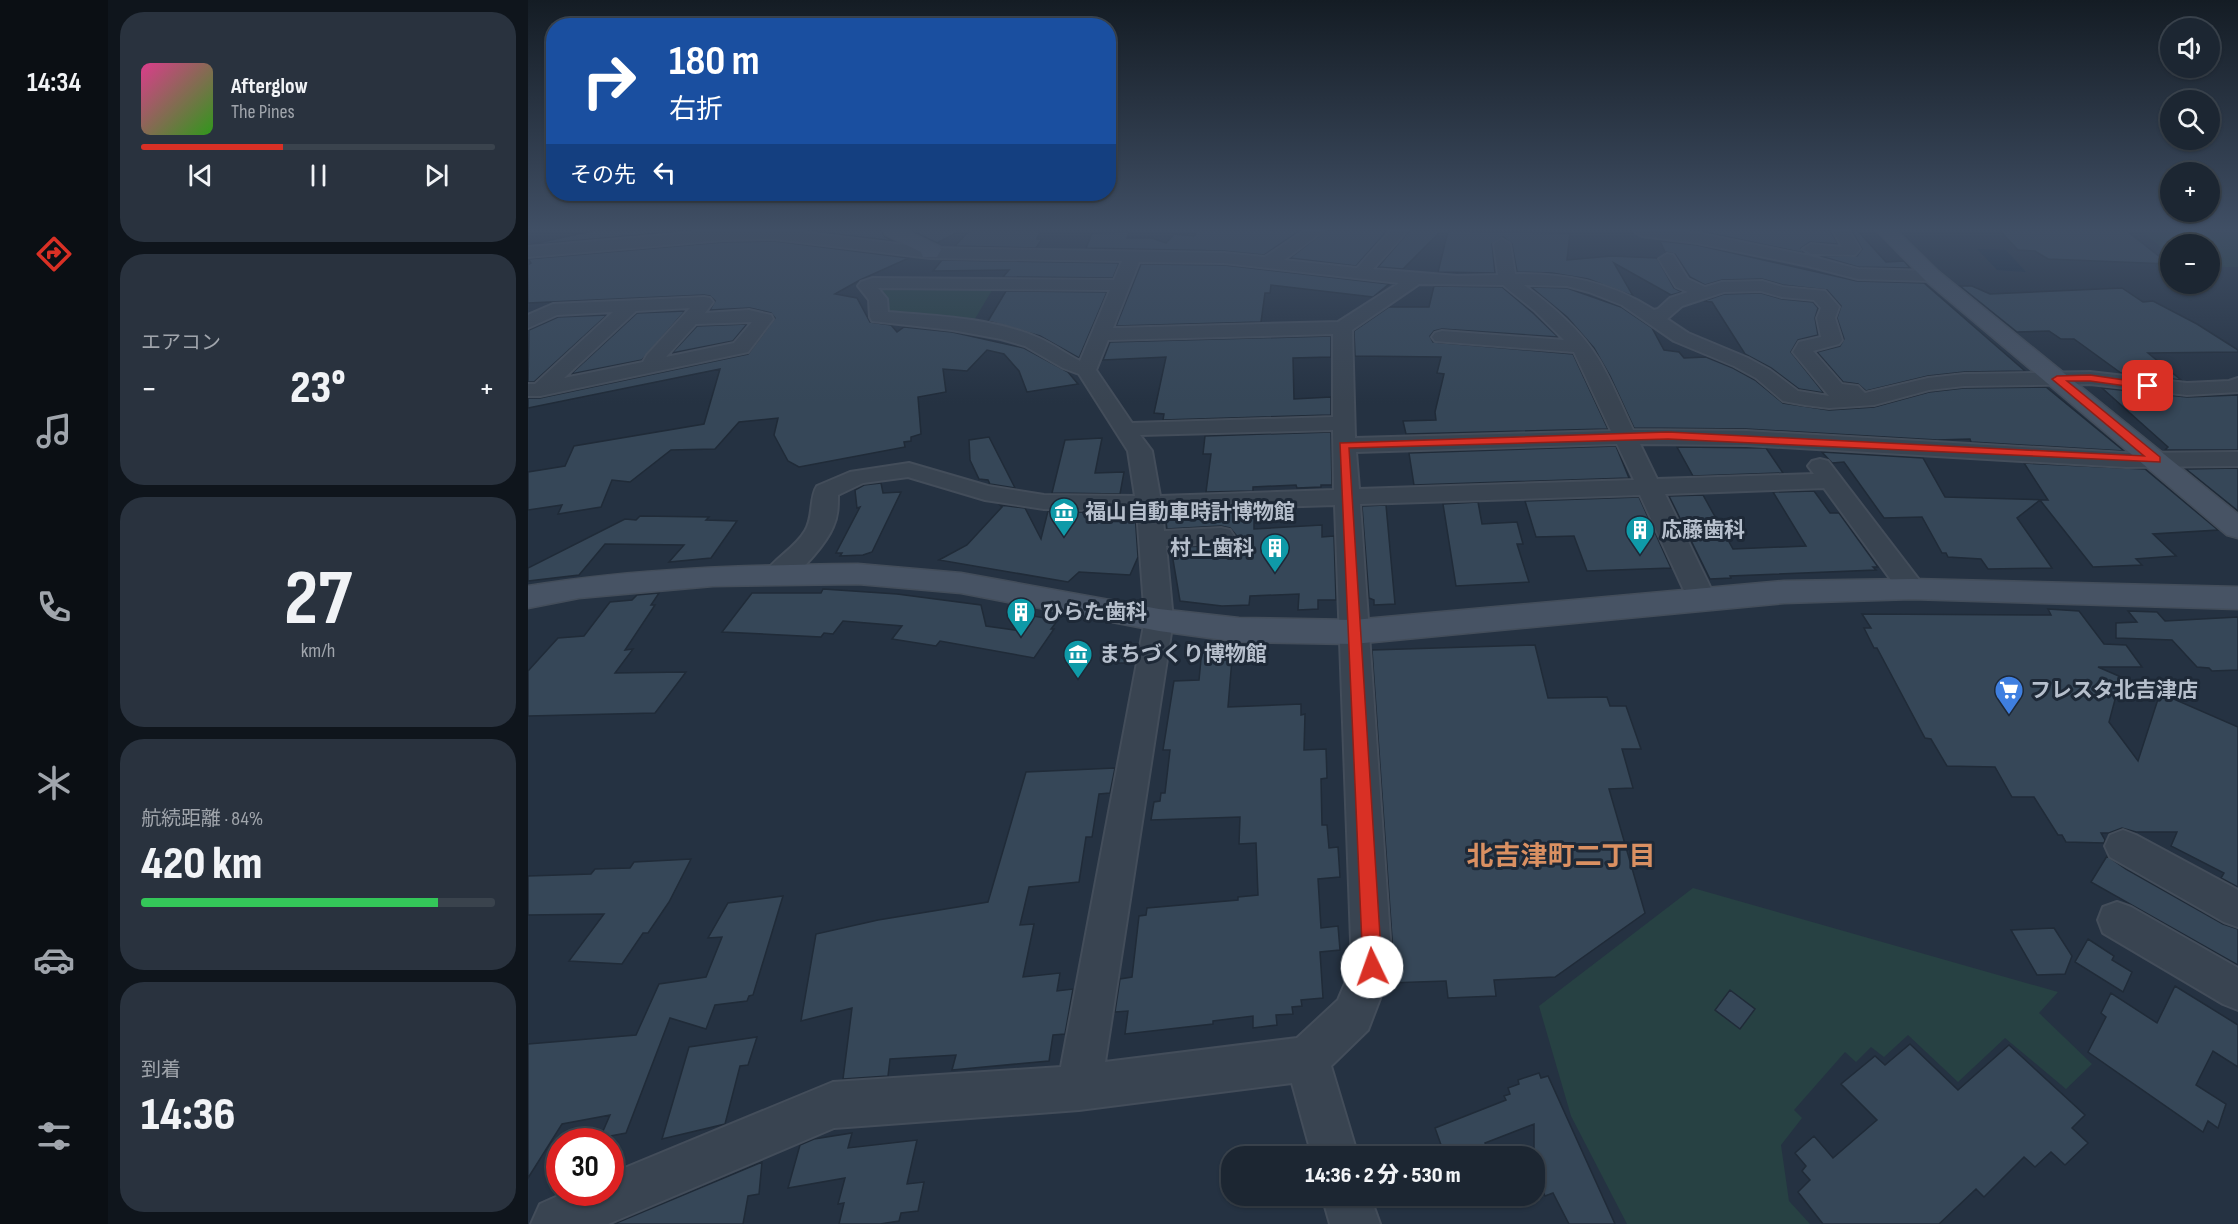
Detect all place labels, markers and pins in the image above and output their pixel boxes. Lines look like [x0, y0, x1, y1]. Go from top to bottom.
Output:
pin [2122, 360, 2173, 411]
museum icon: 福山自動車時計博物館 [1048, 496, 1080, 538]
place label: 福山自動車時計博物館 [1085, 500, 1295, 525]
building icon: 応藤歯科 [1624, 514, 1656, 556]
place label: 応藤歯科 [1661, 518, 1745, 543]
building icon: 村上歯科 [1259, 532, 1291, 574]
place label: 村上歯科 [1170, 536, 1254, 561]
building icon: ひらた歯科 [1005, 596, 1037, 638]
place label: ひらた歯科 [1042, 600, 1147, 625]
museum icon: まちづくり博物館 [1062, 638, 1094, 680]
place label: まちづくり博物館 [1099, 642, 1267, 667]
supermarket icon: フレスタ北吉津店 [1993, 674, 2025, 716]
place label: フレスタ北吉津店 [2030, 678, 2198, 703]

